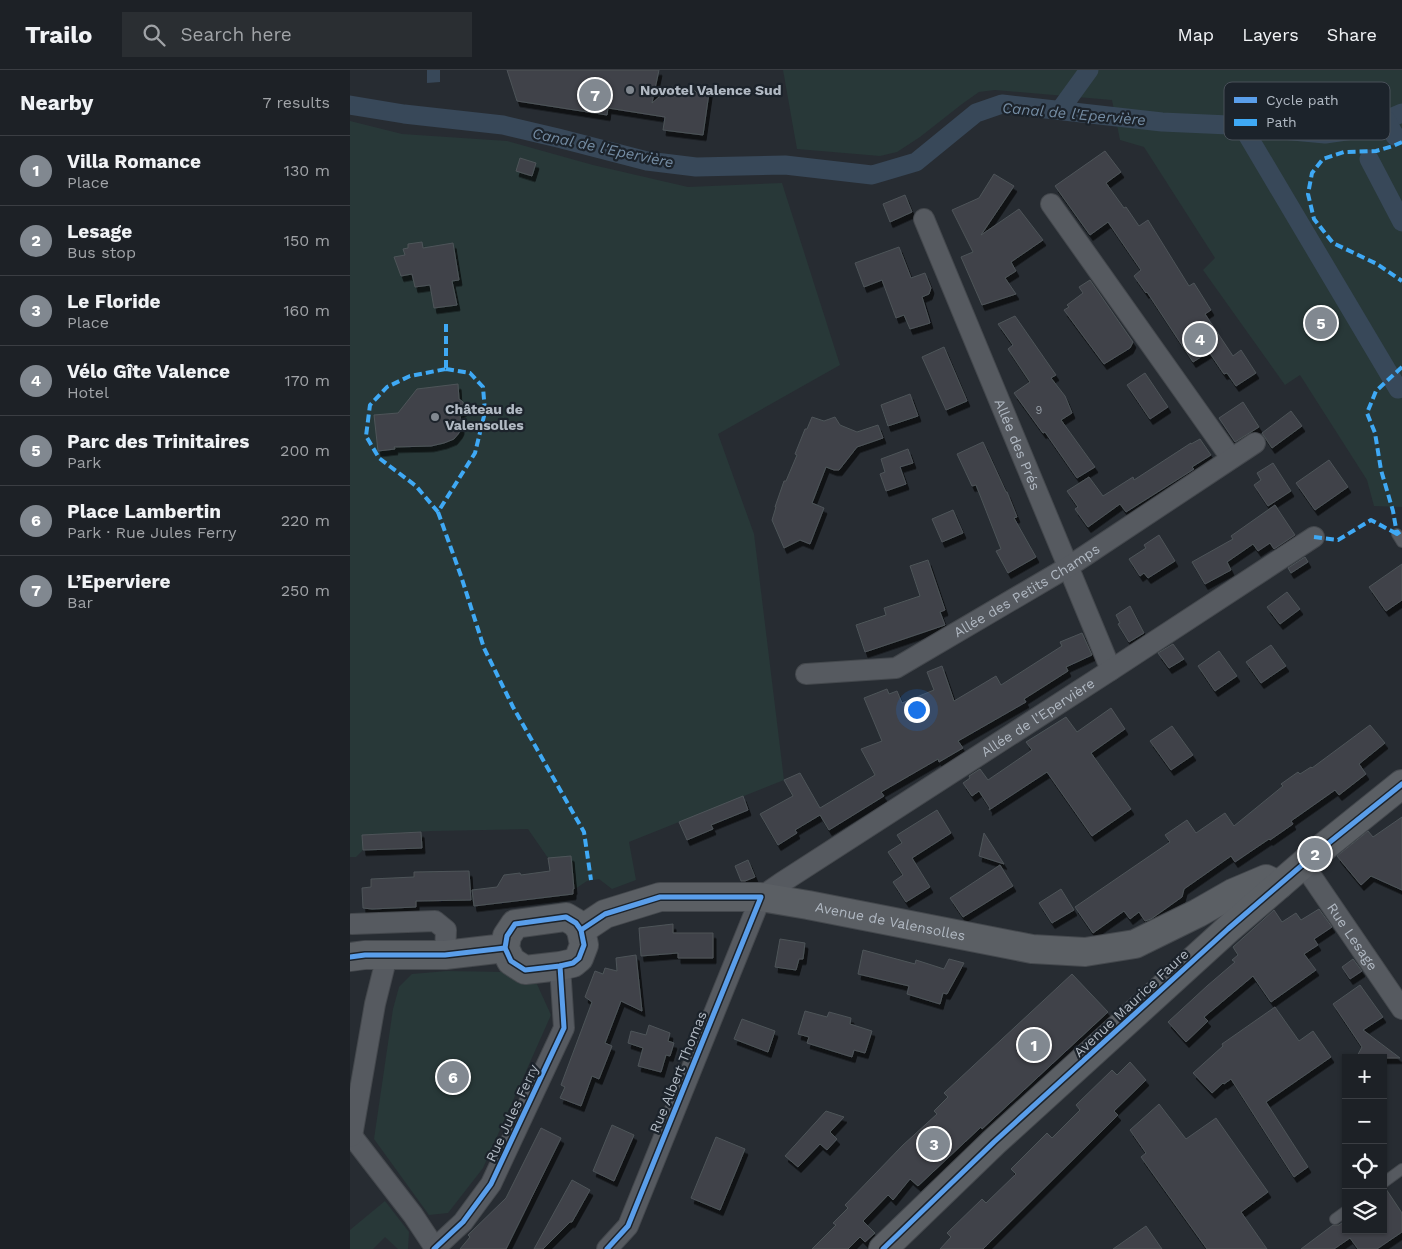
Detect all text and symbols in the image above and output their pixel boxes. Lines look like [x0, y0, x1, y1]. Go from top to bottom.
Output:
search box [122, 12, 472, 57]
text: Trailo [25, 21, 92, 49]
icon: search [140, 21, 168, 49]
text: Search here [180, 23, 292, 46]
text: Map [1177, 24, 1214, 45]
text: Layers [1242, 24, 1299, 45]
text: Share [1327, 24, 1377, 45]
pin: 7 [579, 76, 611, 114]
place label: Novotel Valence Sud [640, 82, 782, 98]
legend [1224, 82, 1390, 140]
marker: Novotel Valence Sud [624, 84, 636, 96]
text: Nearby [20, 90, 93, 115]
text: Cycle path [1266, 92, 1339, 108]
text: 7 results [263, 93, 330, 112]
water label: Canal de l'Epervière [1001, 99, 1147, 129]
text: Path [1266, 114, 1297, 130]
water label: Canal de l'Epervière [531, 124, 675, 172]
text: Villa Romance [67, 150, 201, 173]
text: 1 [33, 161, 39, 180]
text: 130 m [284, 161, 330, 180]
text: Place [67, 173, 109, 192]
text: Lesage [67, 220, 132, 243]
text: 2 [31, 231, 41, 250]
text: 150 m [284, 231, 330, 250]
text: Bus stop [67, 243, 136, 262]
text: Le Floride [67, 290, 161, 313]
text: 3 [31, 301, 41, 320]
text: 160 m [283, 301, 330, 320]
pin: 5 [1305, 304, 1337, 342]
text: Place [67, 313, 109, 332]
pin: 4 [1184, 320, 1216, 358]
text: Vélo Gîte Valence [67, 360, 230, 383]
text: 4 [31, 371, 41, 390]
text: 170 m [284, 371, 330, 390]
text: Hotel [67, 383, 109, 402]
street label: Allée des Prés [991, 396, 1043, 492]
place label: Château de Valensolles [445, 401, 524, 433]
house number: 9 [1036, 404, 1043, 417]
marker: Château de Valensolles [429, 411, 441, 423]
text: Parc des Trinitaires [67, 430, 249, 453]
text: 5 [31, 441, 41, 460]
text: 200 m [280, 441, 330, 460]
text: Park [67, 453, 101, 472]
text: Place Lambertin [67, 500, 221, 523]
text: 6 [31, 511, 41, 530]
text: 220 m [281, 511, 330, 530]
text: Park · Rue Jules Ferry [67, 523, 236, 542]
street label: Allée des Petits Champs [951, 540, 1102, 640]
text: L’Eperviere [67, 570, 171, 593]
text: 7 [31, 581, 41, 600]
text: 250 m [281, 581, 330, 600]
text: Bar [67, 593, 93, 612]
street label: Allée de l'Epervière [978, 675, 1097, 760]
your location [904, 697, 930, 723]
pin: 2 [1299, 835, 1331, 873]
street label: Avenue de Valensolles [814, 899, 967, 944]
street label: Rue Lesage [1324, 900, 1381, 973]
street label: Avenue Maurice Faure [1070, 946, 1192, 1060]
street label: Rue Albert Thomas [646, 1009, 710, 1135]
pin: 1 [1018, 1026, 1050, 1064]
map controls [1342, 1054, 1387, 1234]
button: + [1342, 1054, 1387, 1099]
pin: 6 [437, 1058, 469, 1096]
street label: Rue Jules Ferry [482, 1061, 542, 1164]
button: − [1342, 1099, 1387, 1144]
pin: 3 [918, 1125, 950, 1163]
button: locate [1342, 1144, 1387, 1189]
button: layers [1342, 1189, 1387, 1234]

